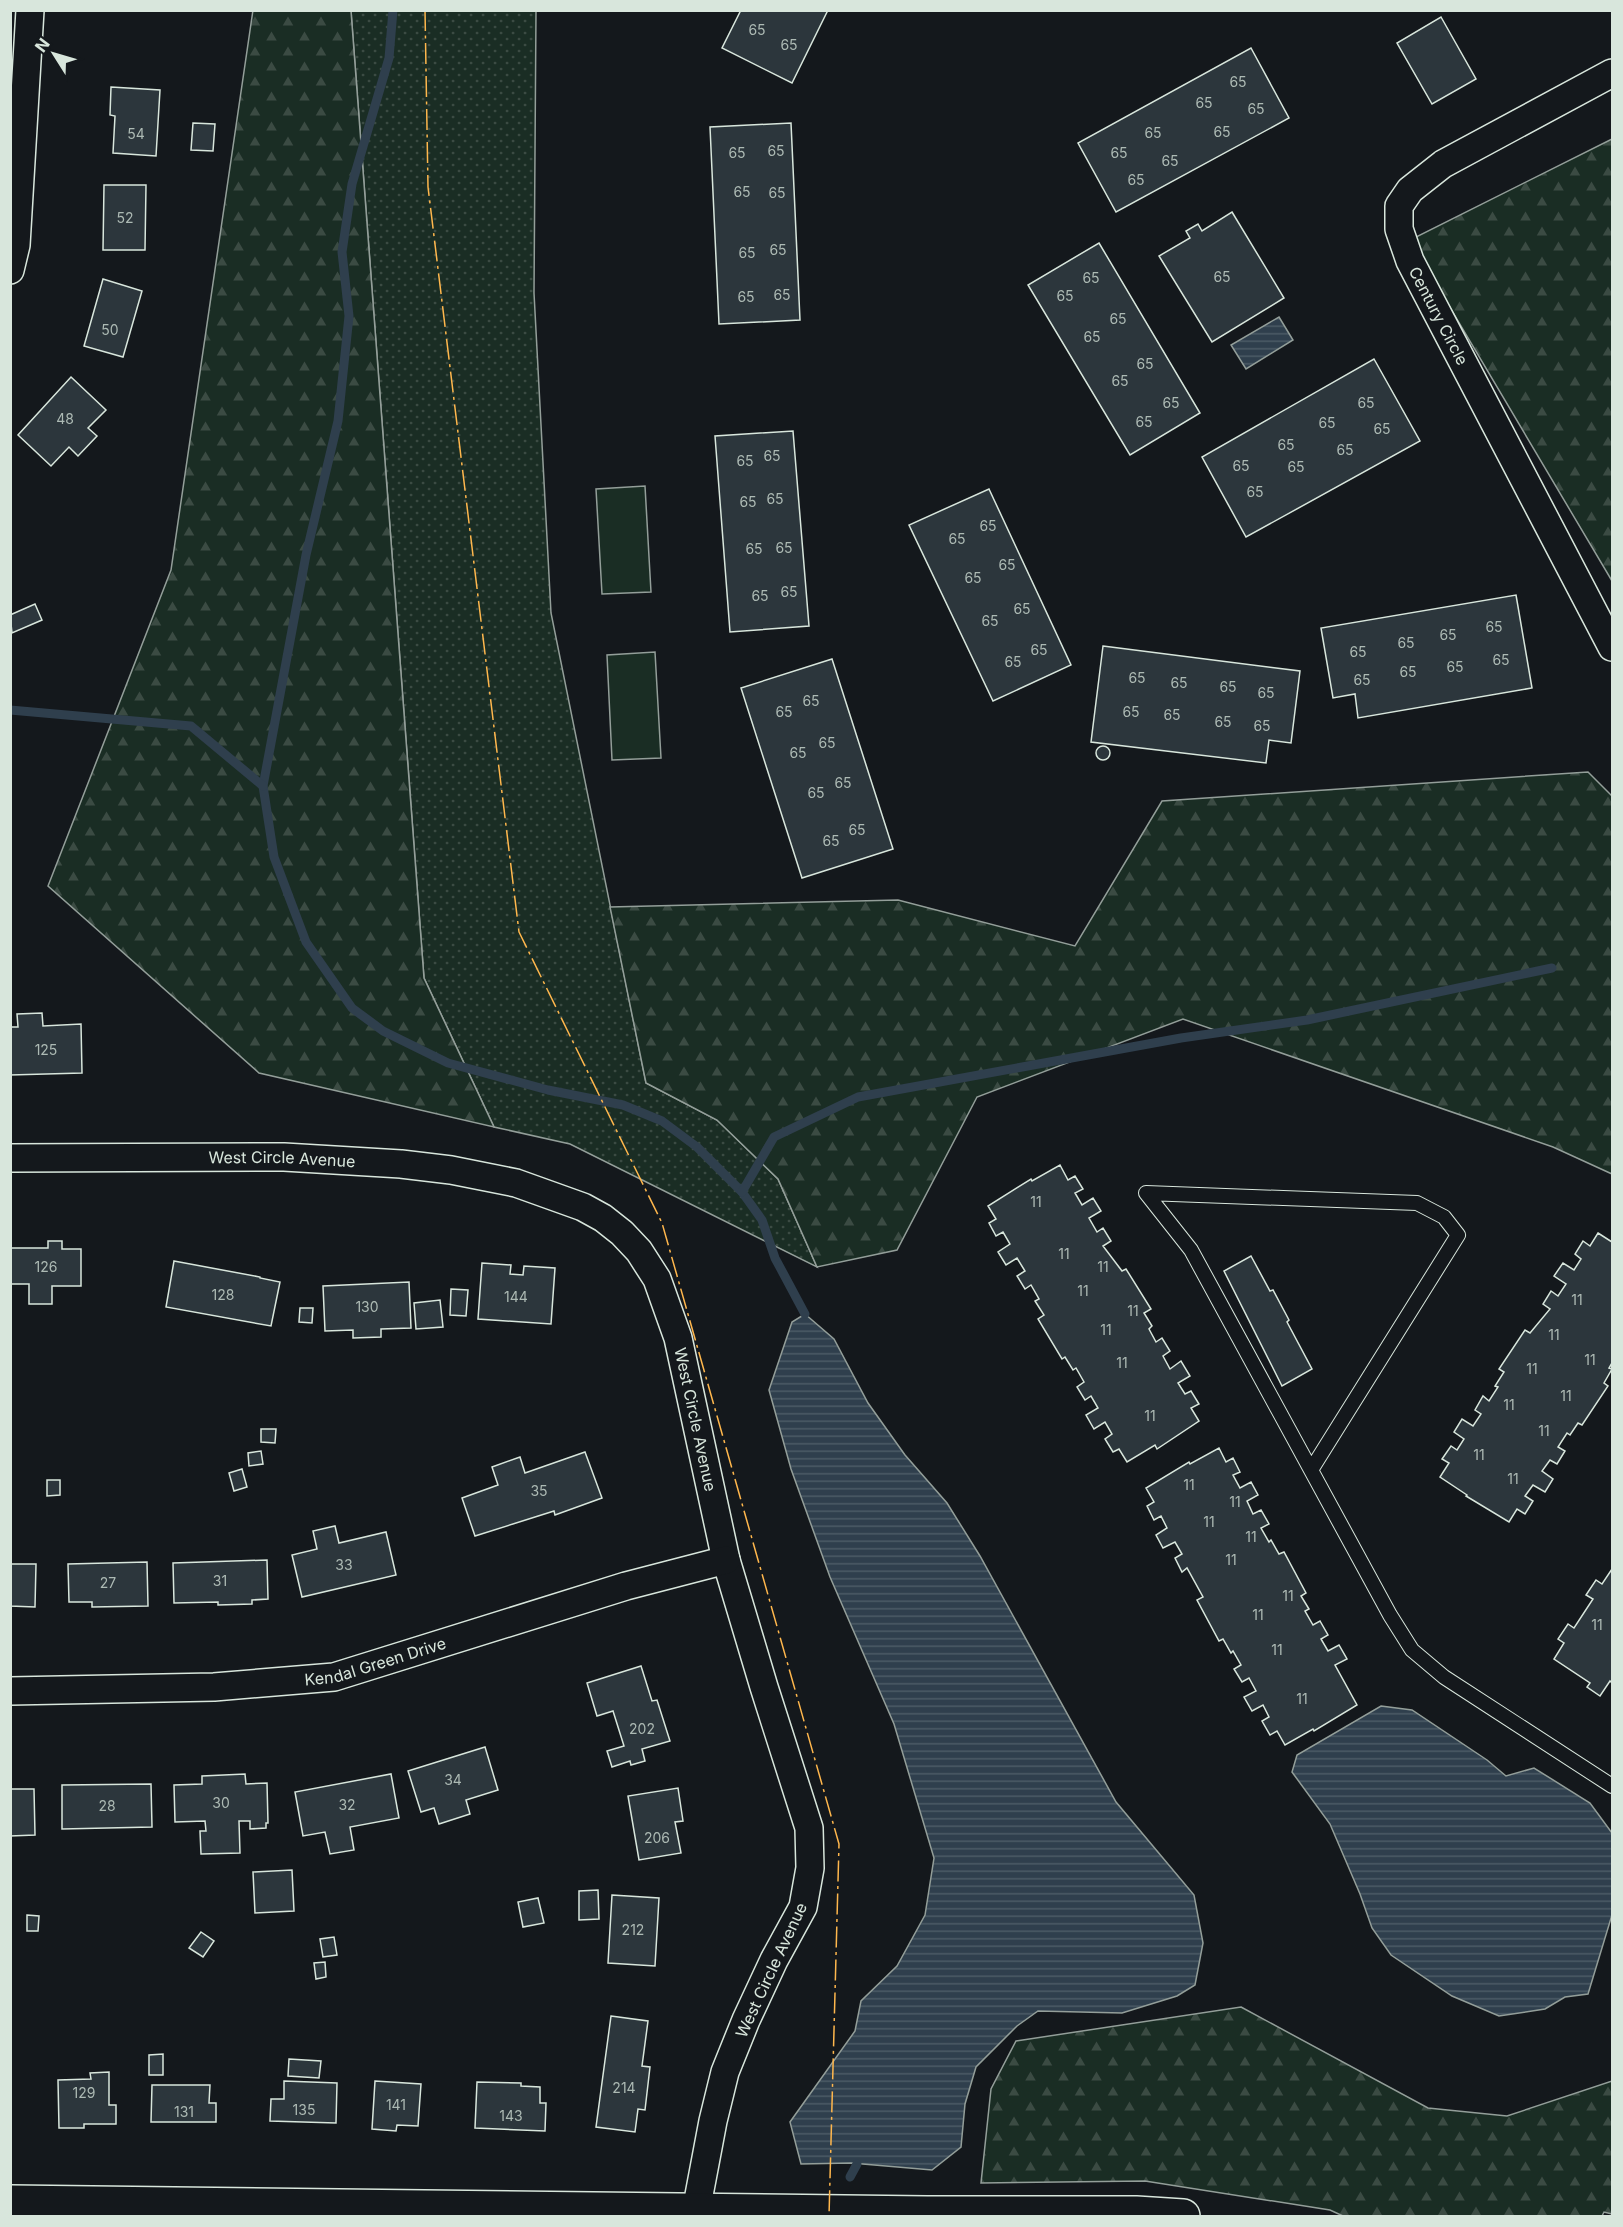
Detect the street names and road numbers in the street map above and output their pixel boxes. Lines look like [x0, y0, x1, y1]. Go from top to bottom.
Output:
street label: Century Circle [1405, 263, 1473, 369]
street label: West Circle Avenue [209, 1147, 356, 1171]
street label: West Circle Avenue [670, 1346, 721, 1493]
street label: Kendal Green Drive [304, 1633, 448, 1689]
street label: West Circle Avenue [731, 1899, 811, 2041]

